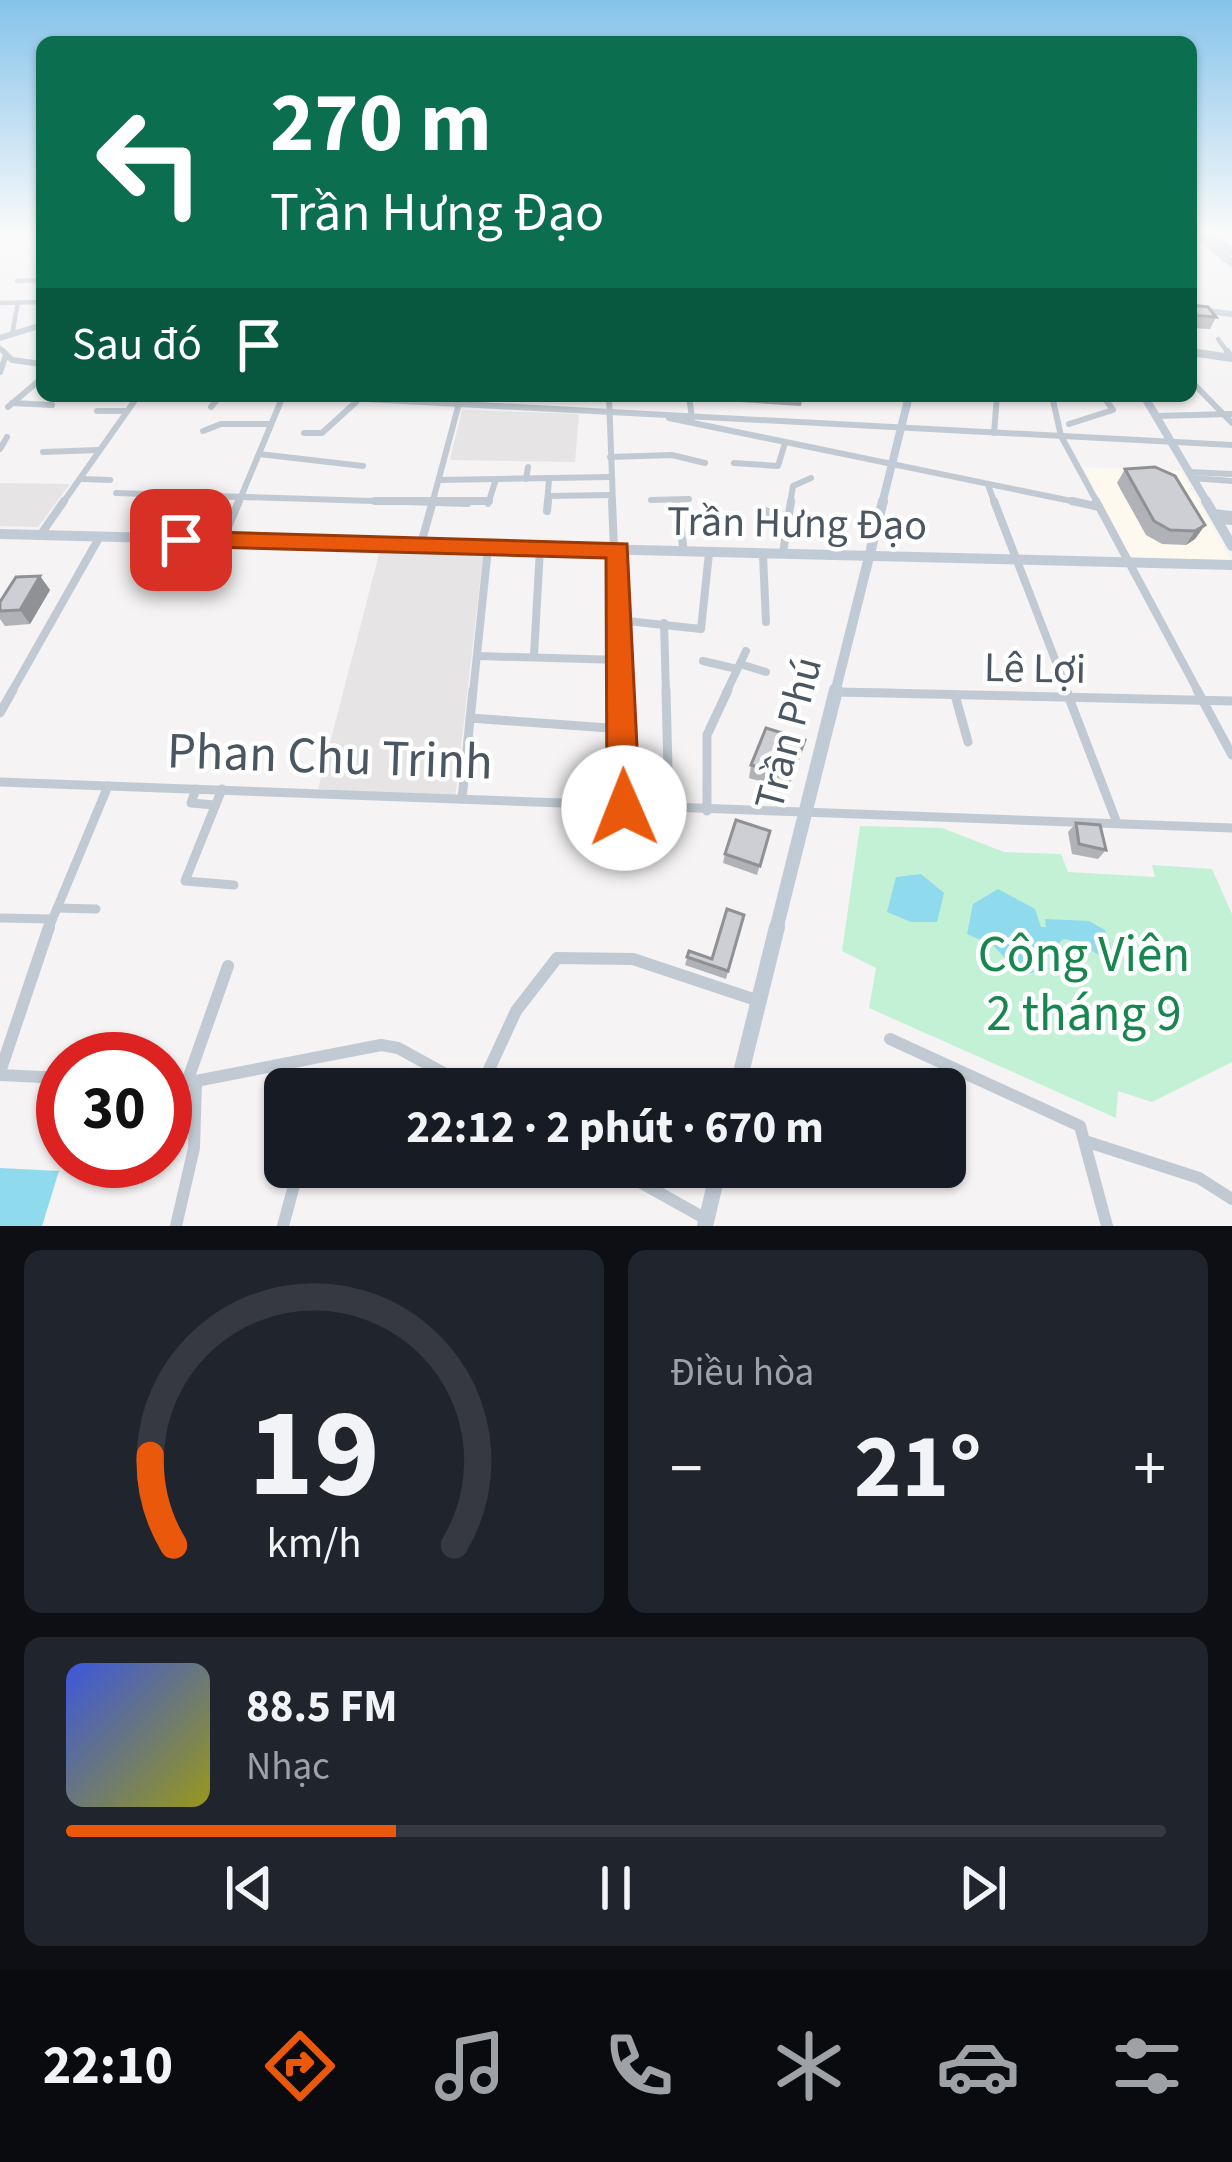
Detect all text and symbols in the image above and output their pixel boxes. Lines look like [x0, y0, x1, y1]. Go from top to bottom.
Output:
text: 270 m [270, 64, 492, 184]
icon: left [72, 84, 228, 240]
text: Trần Hưng Đạo [270, 175, 604, 252]
icon: arrive [226, 312, 292, 378]
text: Sau đó [72, 313, 202, 377]
pin [130, 489, 232, 591]
street label: Trần Hưng Đạo [666, 492, 928, 556]
icon: arrive [148, 507, 214, 573]
street label: Lê Lợi [983, 638, 1087, 700]
street label: Trần Phú [740, 650, 838, 817]
street label: Phan Chu Trinh [166, 715, 494, 799]
position arrow [561, 745, 687, 871]
park label: Công Viên 2 tháng 9 [978, 919, 1190, 1050]
speed limit sign: 30 [36, 1032, 192, 1188]
text: 22:12 · 2 phút · 670 m [406, 1096, 824, 1160]
text: Điều hòa [670, 1345, 814, 1401]
text: 19 [248, 1366, 380, 1544]
text: 21° [854, 1404, 982, 1532]
text: − [670, 1422, 703, 1516]
text: + [1133, 1422, 1166, 1516]
text: km/h [266, 1512, 362, 1573]
text: 88.5 FM [246, 1675, 398, 1739]
text: Nhạc [246, 1739, 330, 1795]
icon: previous [216, 1855, 282, 1921]
icon: pause [583, 1855, 649, 1921]
icon: next [950, 1855, 1016, 1921]
icon: directions [258, 2024, 342, 2108]
icon: music [428, 2024, 512, 2108]
icon: phone [597, 2024, 681, 2108]
icon: climate [767, 2024, 851, 2108]
icon: car [936, 2024, 1020, 2108]
icon: filters [1105, 2024, 1189, 2108]
text: 22:10 [43, 2028, 173, 2105]

